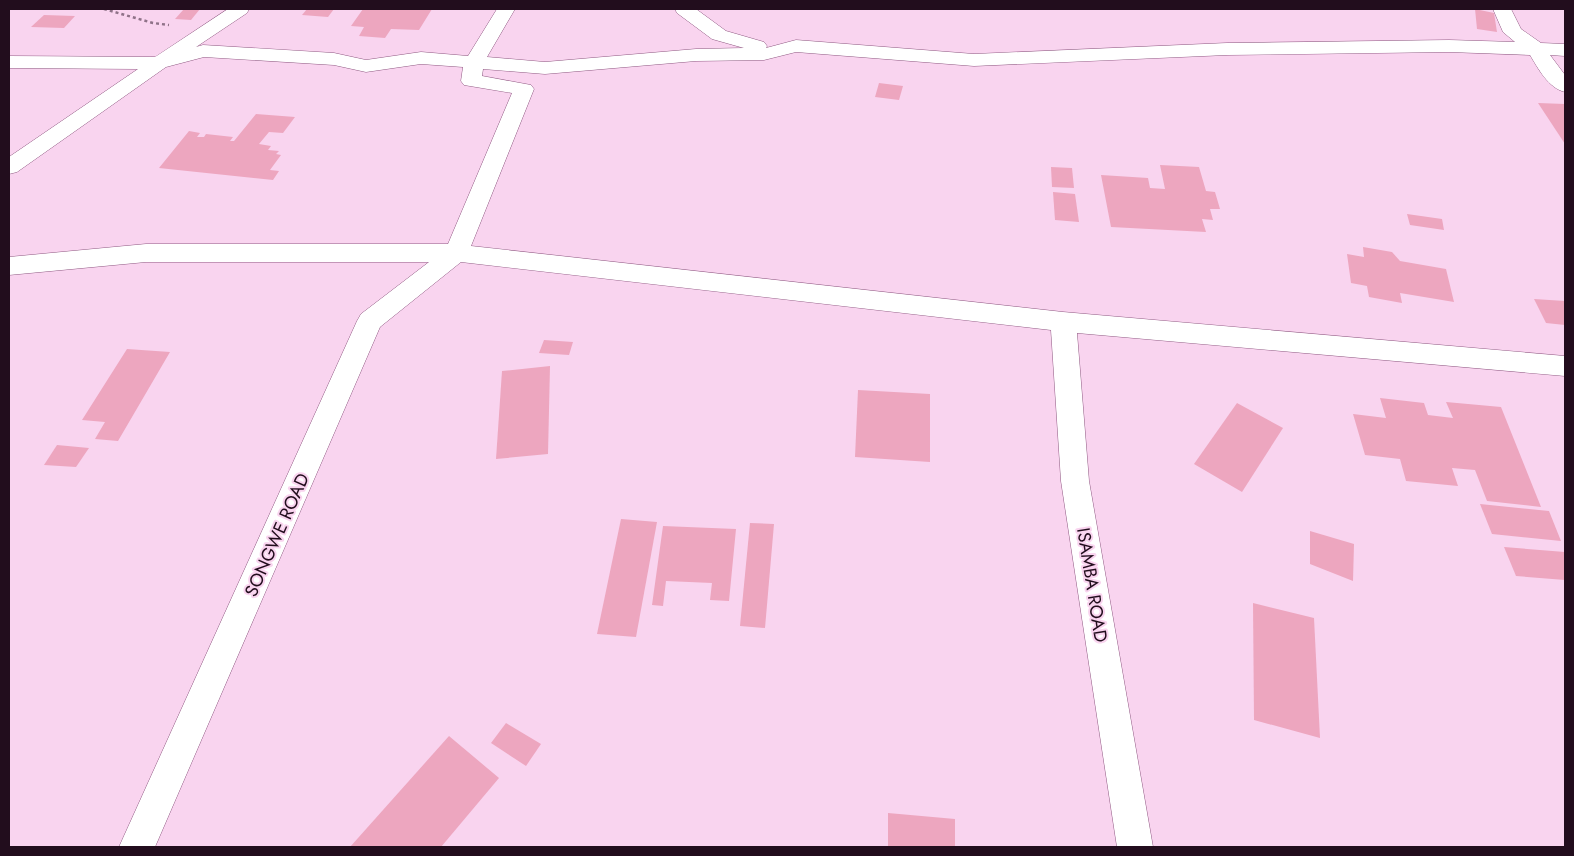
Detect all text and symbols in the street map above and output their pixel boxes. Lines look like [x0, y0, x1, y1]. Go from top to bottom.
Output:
street label: SONGWE ROAD [238, 469, 316, 601]
street label: ISAMBA ROAD [1070, 526, 1114, 644]

